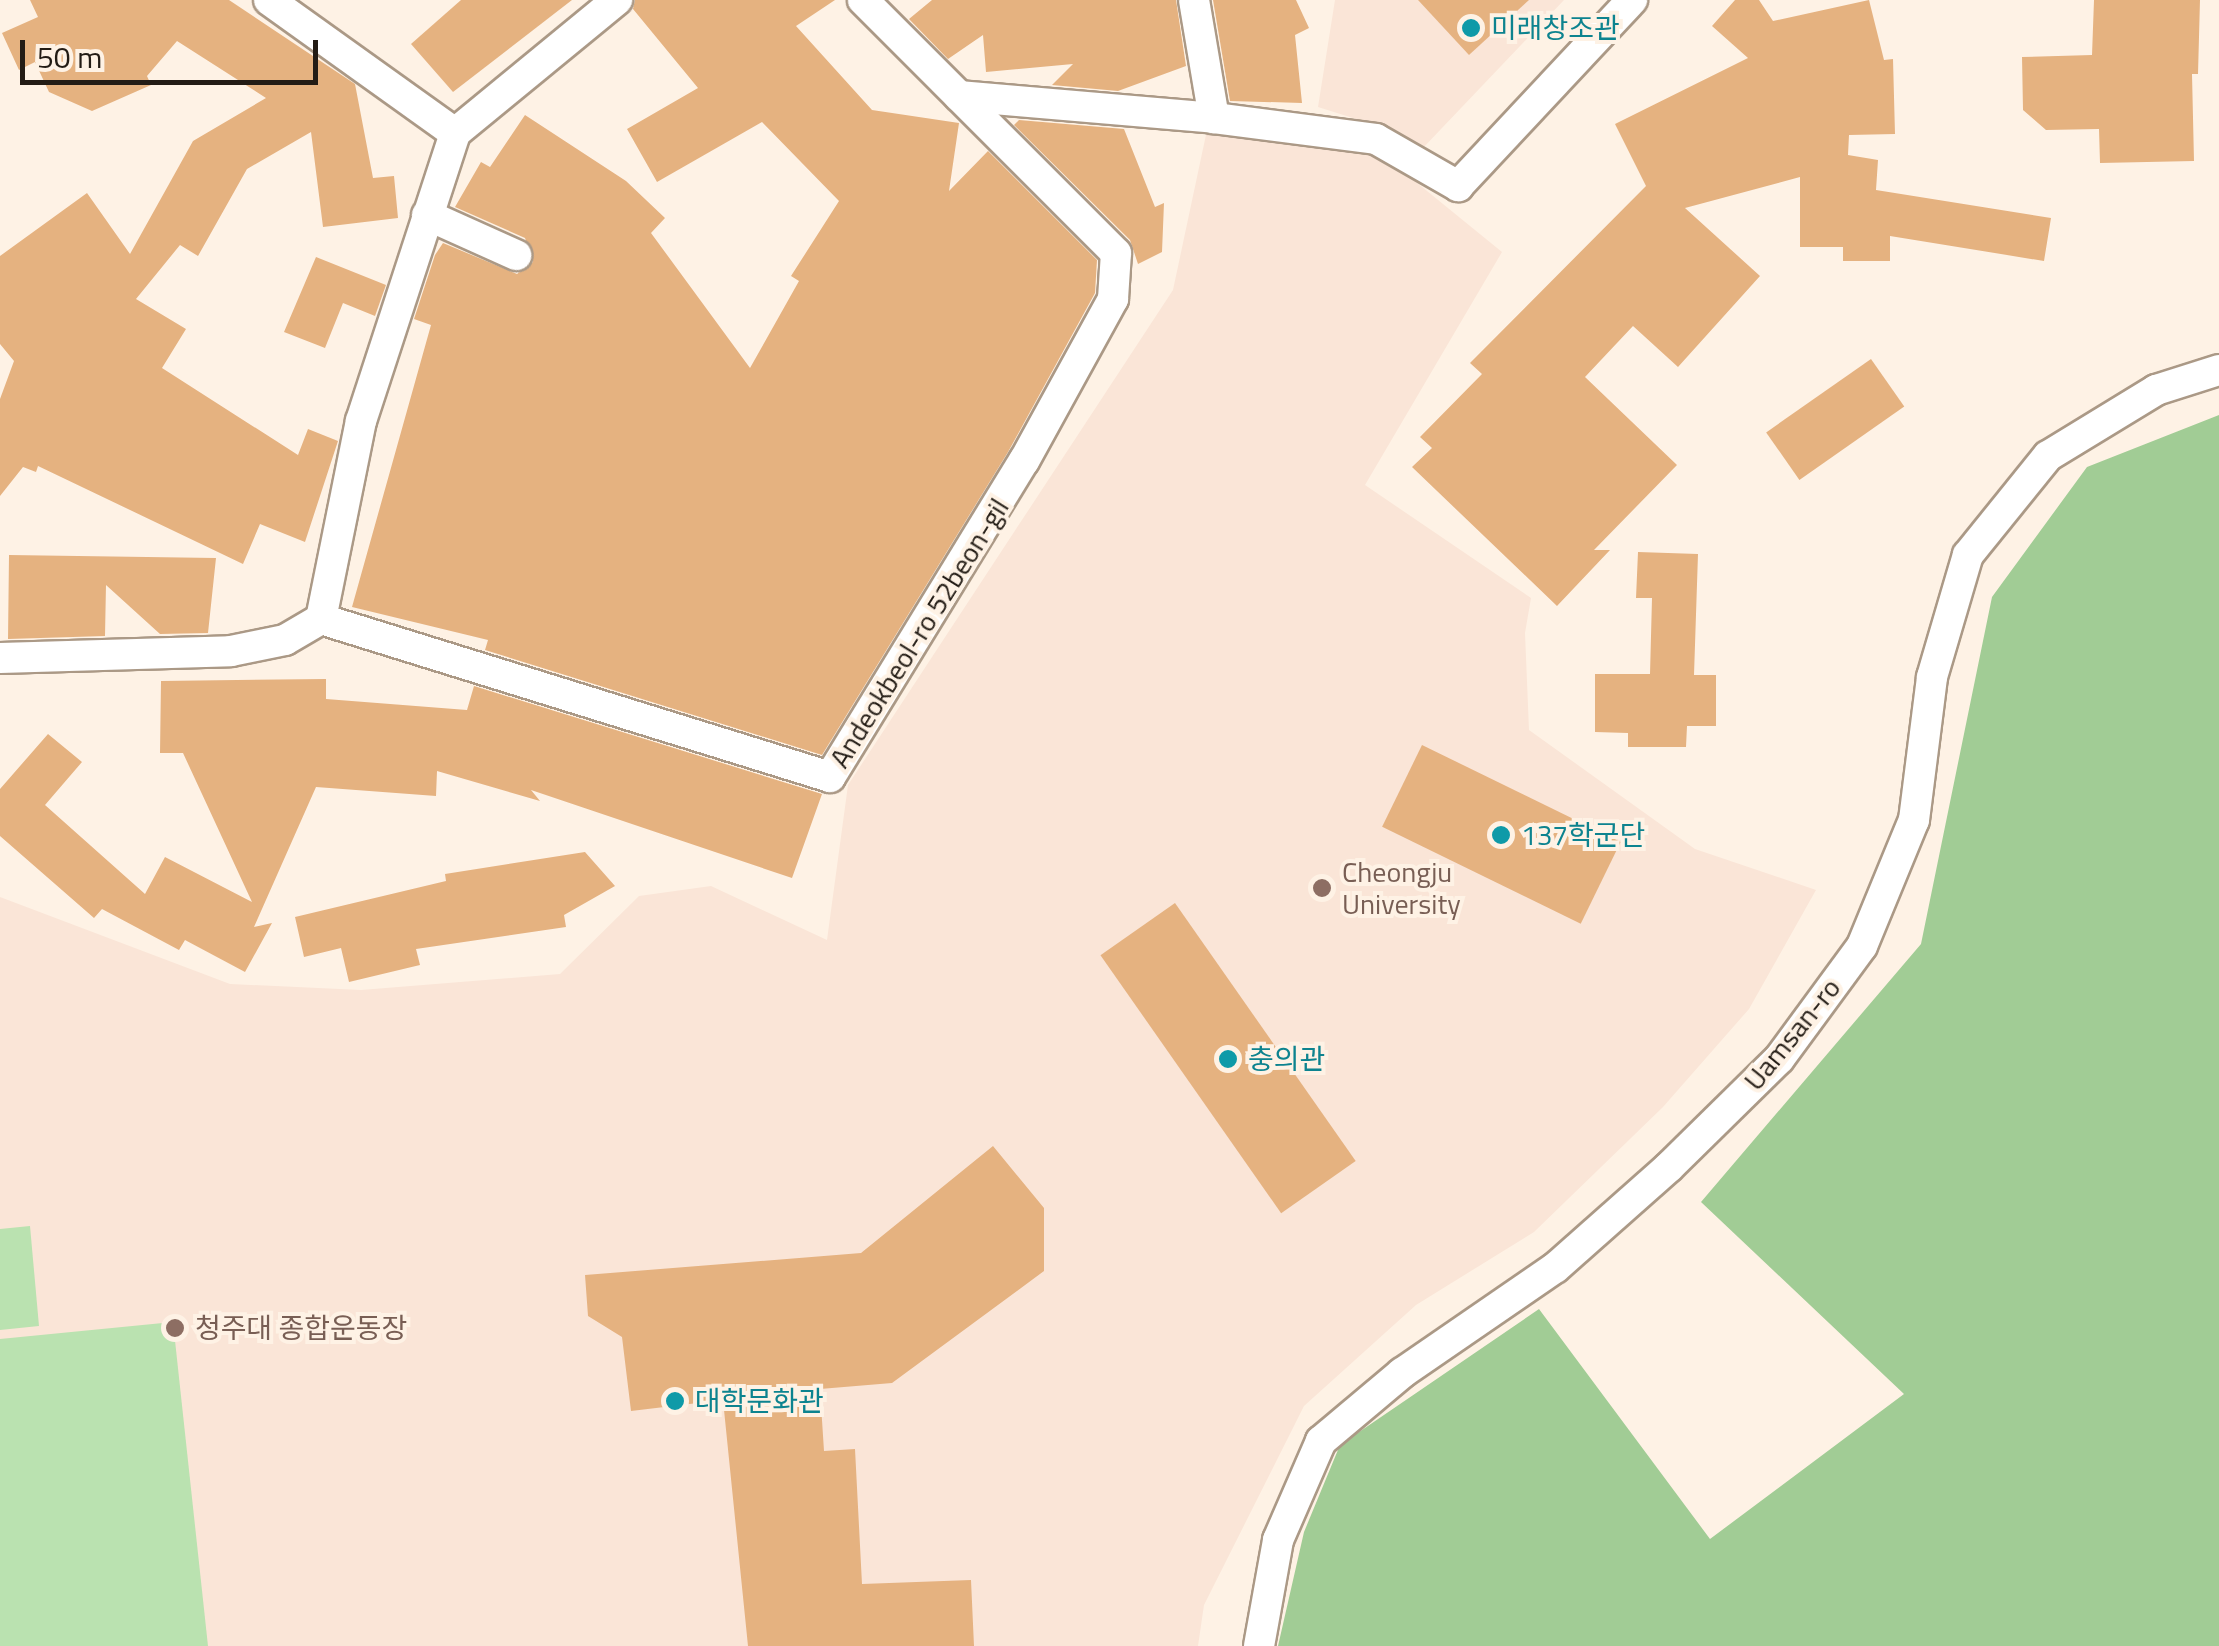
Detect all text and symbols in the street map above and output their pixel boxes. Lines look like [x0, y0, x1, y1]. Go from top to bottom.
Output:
place label: 미래창조관 [1491, 11, 1620, 45]
marker: 미래창조관 [1460, 17, 1482, 39]
scale bar [25, 20, 322, 82]
text: 50 m [37, 34, 102, 80]
street label: Andeokbeol-ro 52beon-gil [822, 492, 1016, 774]
place label: 137학군단 [1521, 818, 1645, 852]
marker: 137학군단 [1490, 824, 1512, 846]
place label: Cheongju University [1342, 855, 1461, 921]
marker: Cheongju University [1311, 877, 1333, 899]
street label: Uamsan-ro [1737, 971, 1847, 1097]
place label: 충의관 [1248, 1042, 1325, 1076]
marker: 충의관 [1217, 1048, 1239, 1070]
place label: 청주대 종합운동장 [195, 1311, 407, 1345]
marker: 청주대 종합운동장 [164, 1317, 186, 1339]
place label: 대학문화관 [695, 1384, 824, 1418]
marker: 대학문화관 [664, 1390, 686, 1412]

